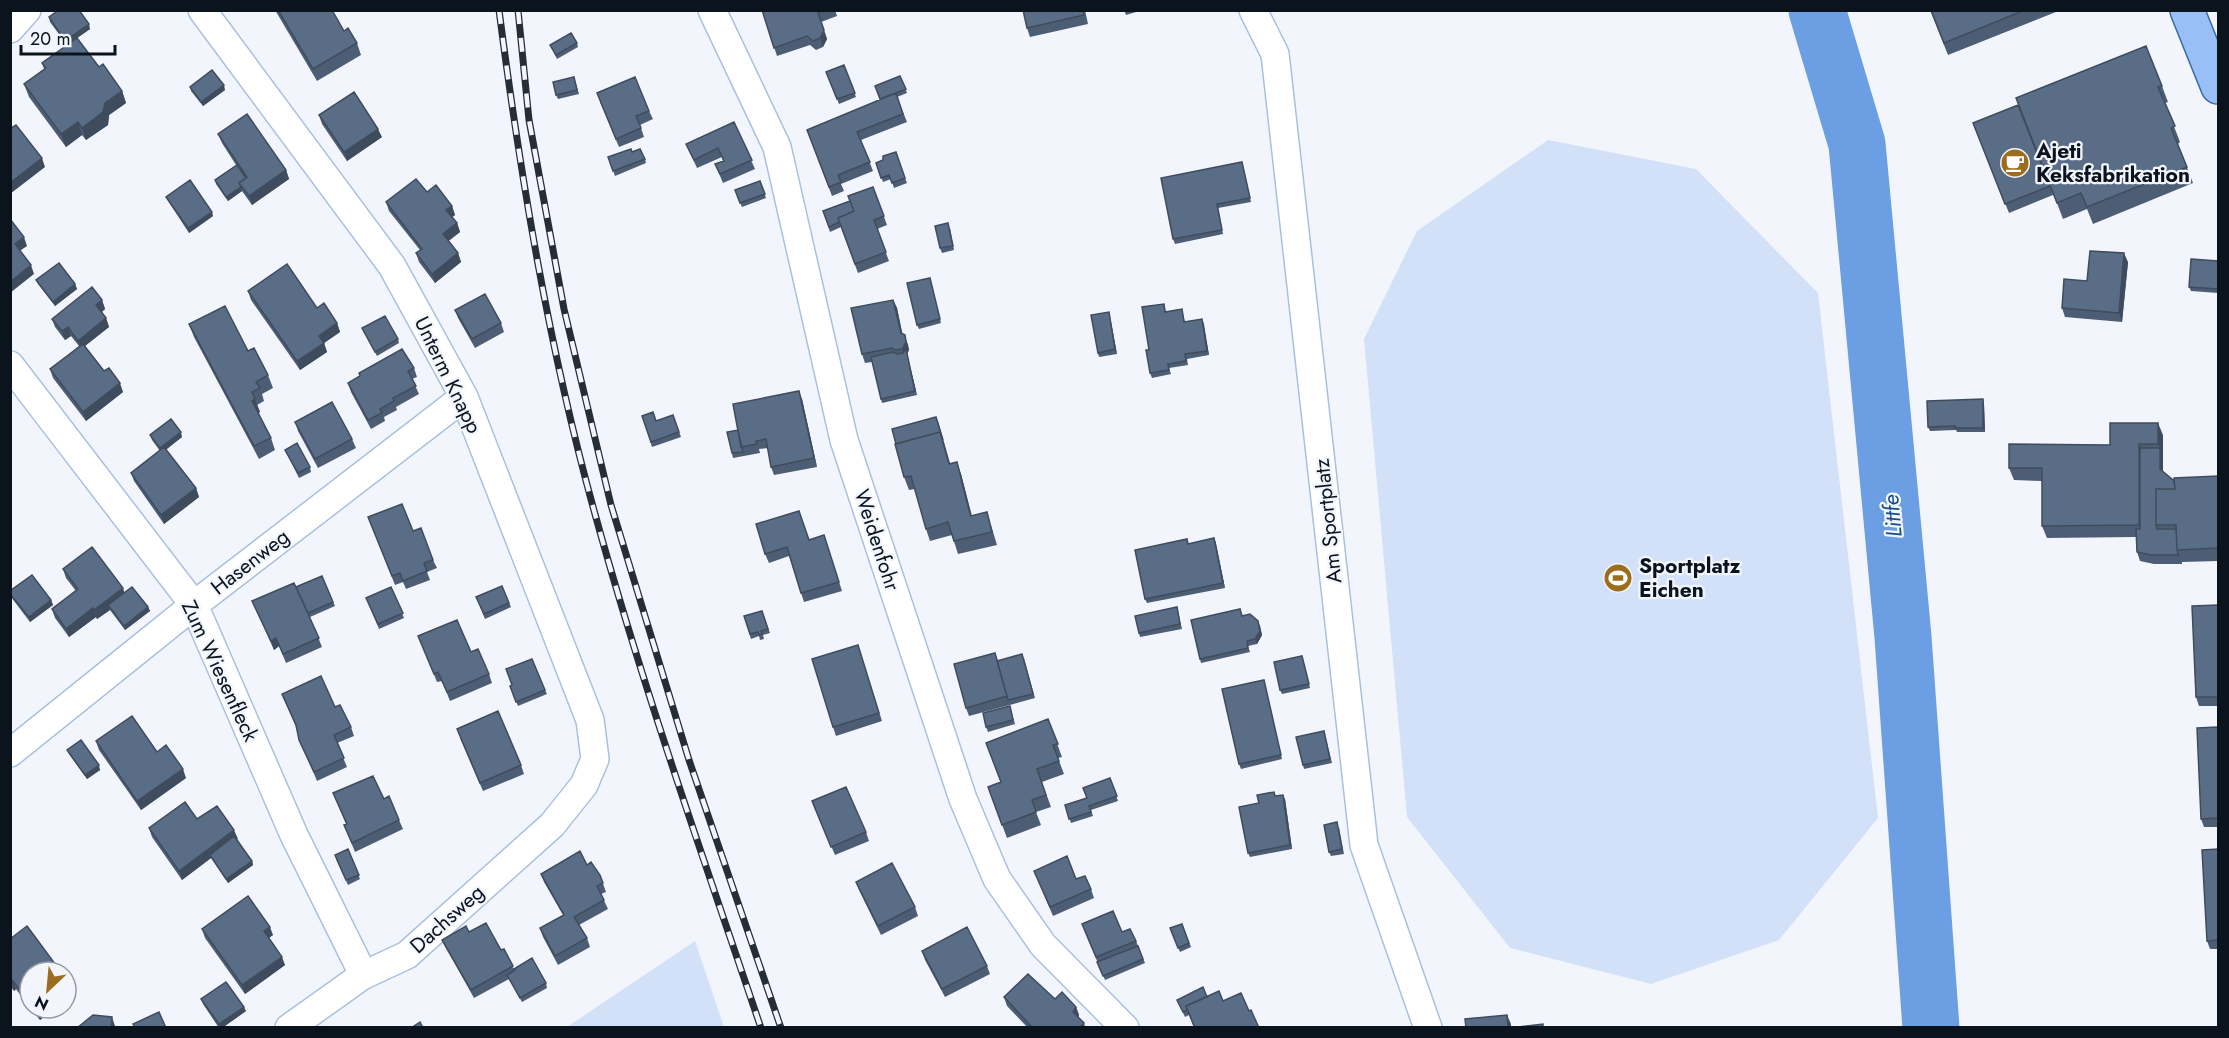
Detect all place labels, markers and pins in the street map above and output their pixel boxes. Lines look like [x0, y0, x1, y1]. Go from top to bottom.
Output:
place label: Ajeti Keksfabrikation [2035, 136, 2190, 190]
cafe icon: Ajeti Keksfabrikation [1999, 147, 2031, 179]
place label: Sportplatz Eichen [1639, 551, 1740, 605]
sports icon: Sportplatz Eichen [1602, 562, 1634, 594]

